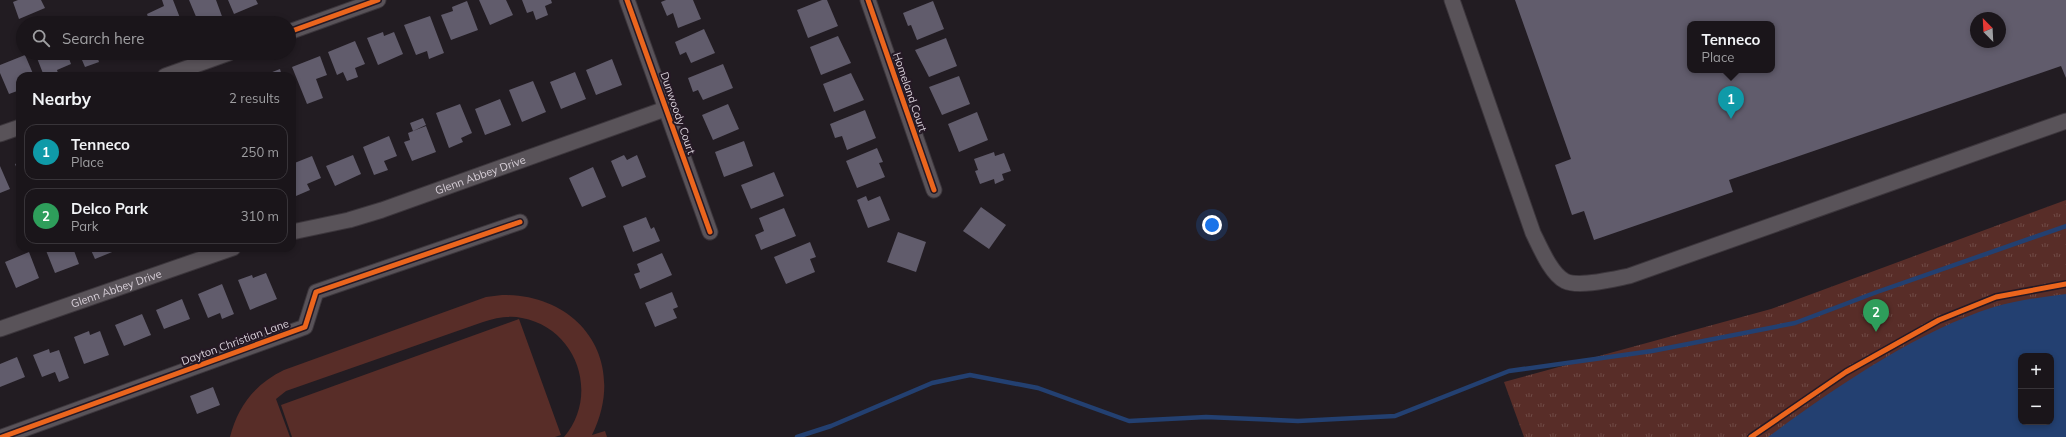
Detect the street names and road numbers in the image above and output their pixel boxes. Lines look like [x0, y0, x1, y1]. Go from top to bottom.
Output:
street label: Homeland Court [890, 50, 930, 134]
street label: Dunwoody Court [657, 70, 699, 156]
street label: Glenn Abbey Drive [433, 152, 527, 198]
street label: Glenn Abbey Drive [69, 266, 163, 311]
street label: Dayton Christian Lane [179, 316, 291, 368]

